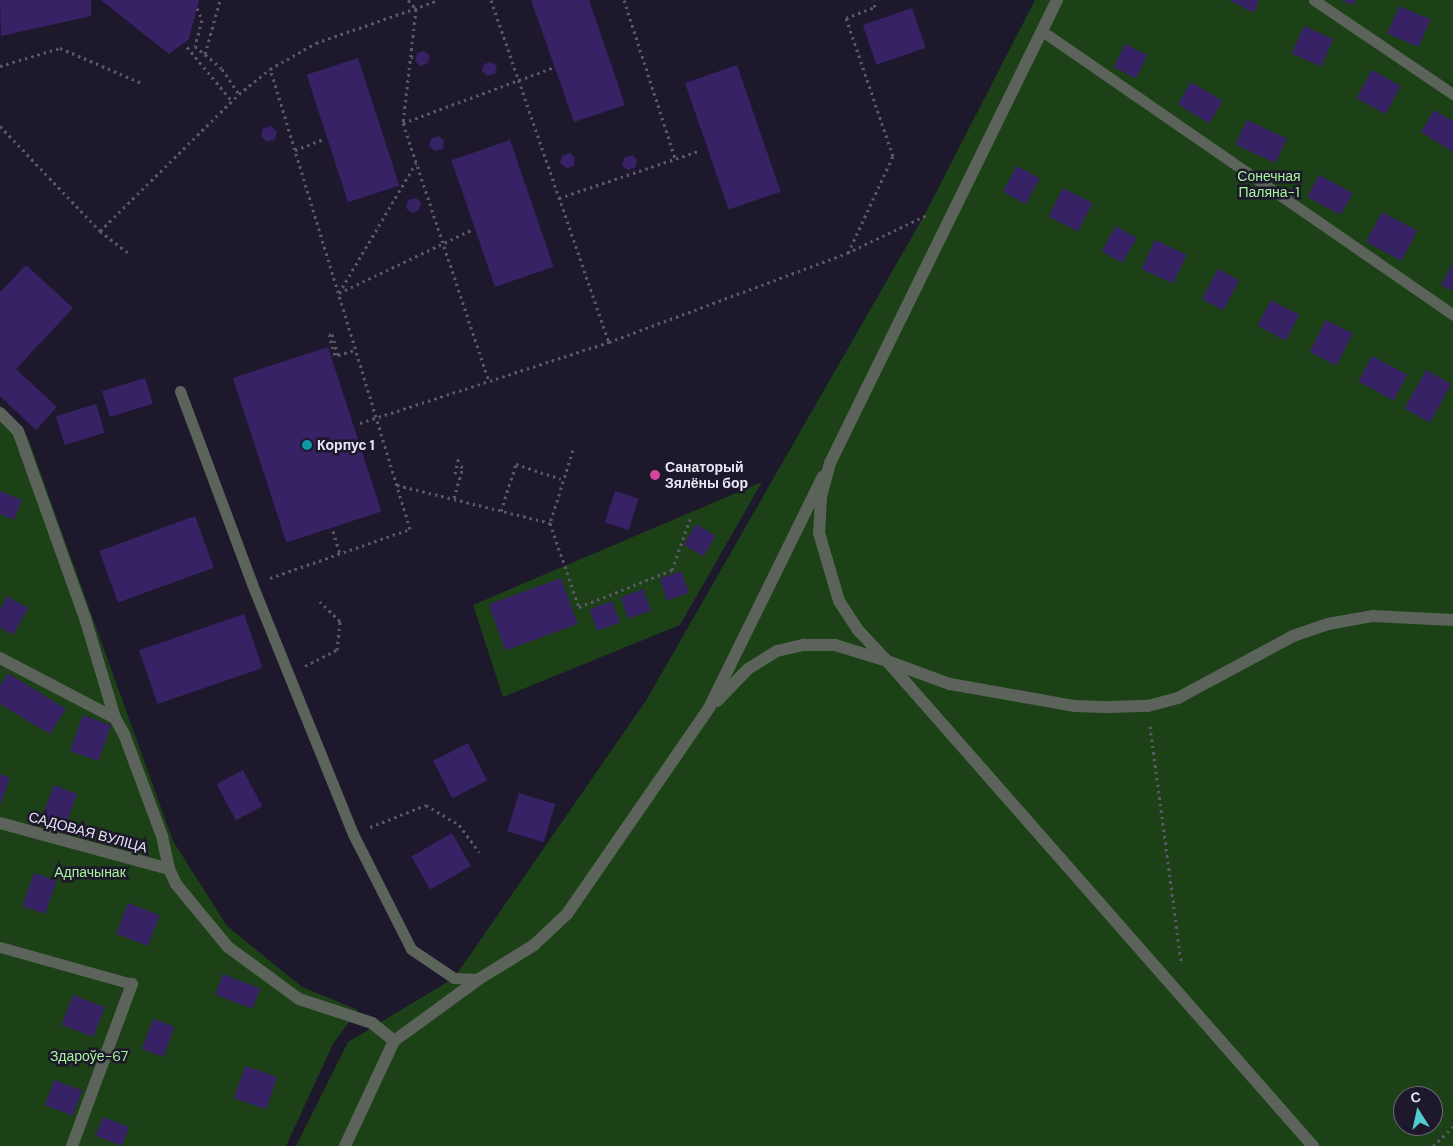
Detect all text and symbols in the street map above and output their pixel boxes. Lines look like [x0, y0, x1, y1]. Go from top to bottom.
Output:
park label: Сонечная Паляна-1 [1237, 168, 1301, 200]
place label: Корпус 1 [317, 437, 375, 453]
marker: Корпус 1 [301, 439, 313, 451]
place label: Санаторый Зялёны бор [665, 459, 748, 492]
marker: Санаторый Зялёны бор [649, 469, 661, 481]
street label: САДОВАЯ ВУЛІЦА [27, 808, 149, 856]
park label: Адпачынак [54, 864, 126, 880]
park label: Здароўе-67 [50, 1048, 128, 1064]
north arrow [1393, 1086, 1443, 1136]
text: С [1409, 1087, 1422, 1107]

